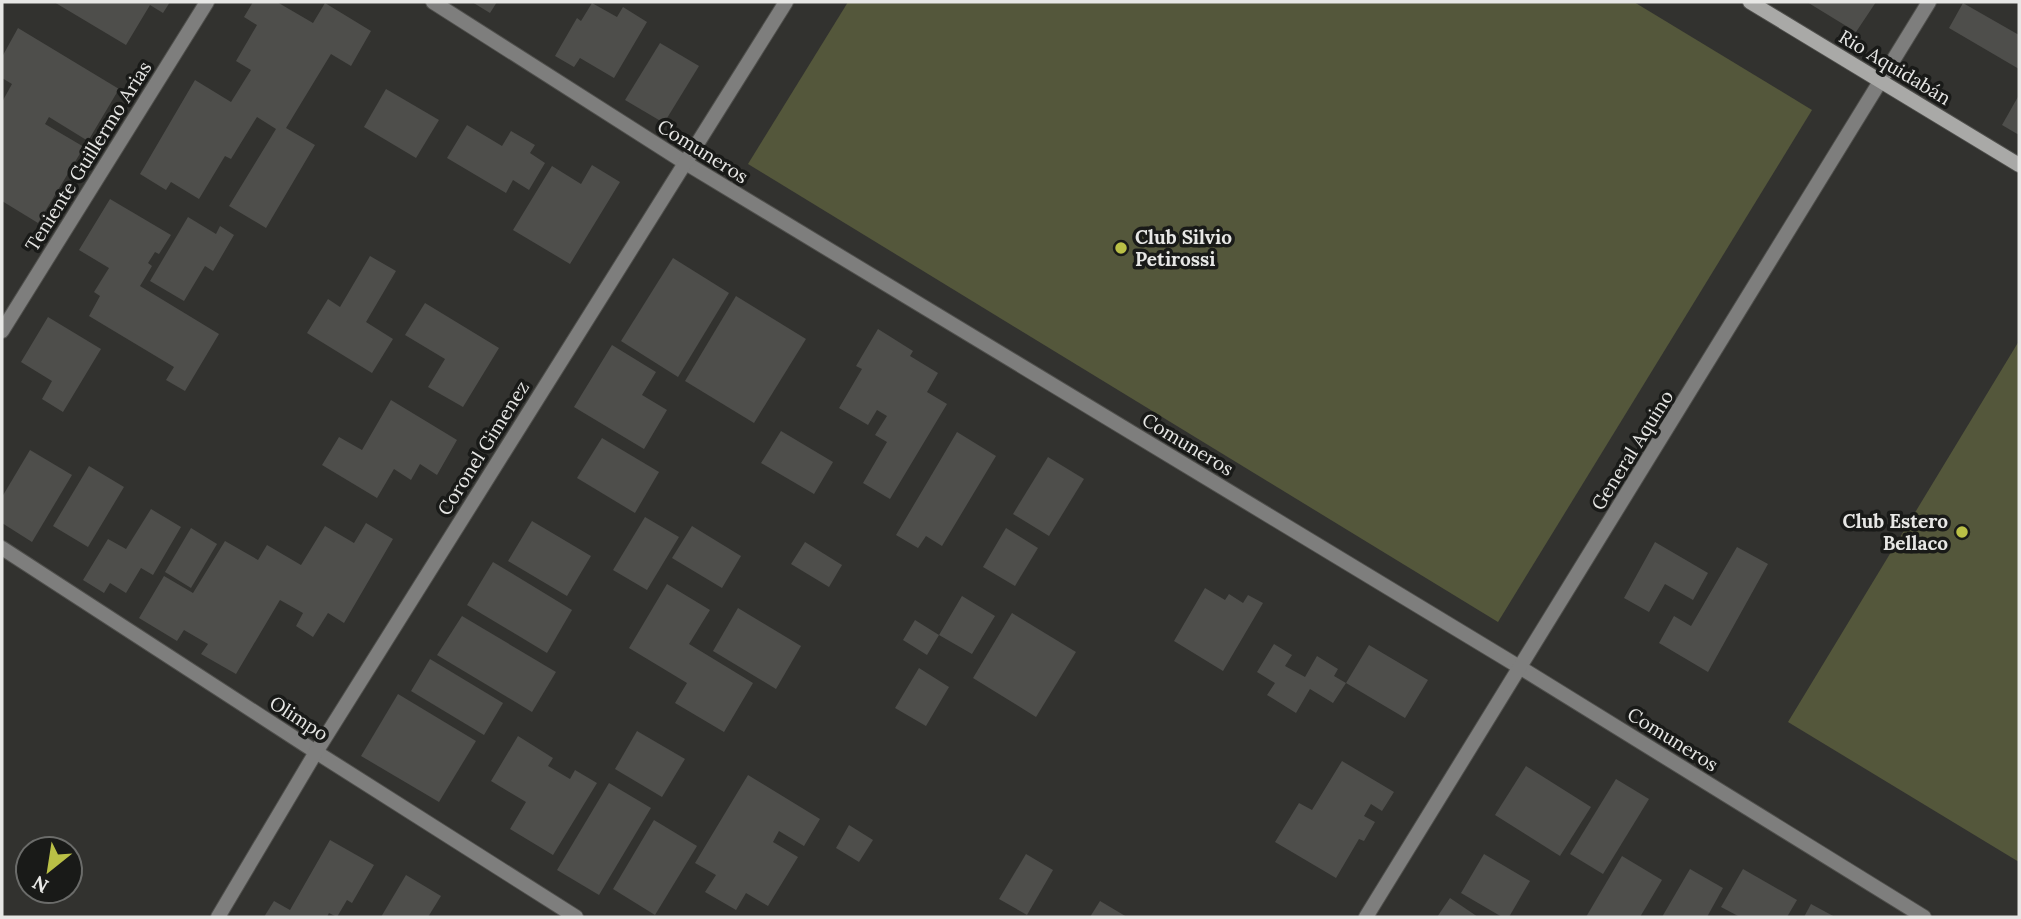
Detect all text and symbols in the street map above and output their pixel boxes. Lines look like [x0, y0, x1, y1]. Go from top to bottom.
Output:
street label: Rio Aquidabán [1835, 24, 1955, 110]
street label: Teniente Guillermo Arias [20, 56, 157, 256]
street label: Comuneros [653, 114, 753, 188]
place label: Club Silvio Petirossi [1135, 225, 1232, 271]
marker: Club Silvio Petirossi [1113, 240, 1129, 256]
street label: Coronel Gimenez [432, 376, 534, 520]
street label: General Aquino [1586, 386, 1678, 514]
street label: Comuneros [1138, 407, 1238, 481]
place label: Club Estero Bellaco [1843, 509, 1948, 555]
marker: Club Estero Bellaco [1954, 524, 1970, 540]
street label: Olimpo [265, 690, 333, 746]
street label: Comuneros [1623, 702, 1723, 776]
north arrow [14, 835, 84, 905]
text: N [28, 871, 53, 899]

